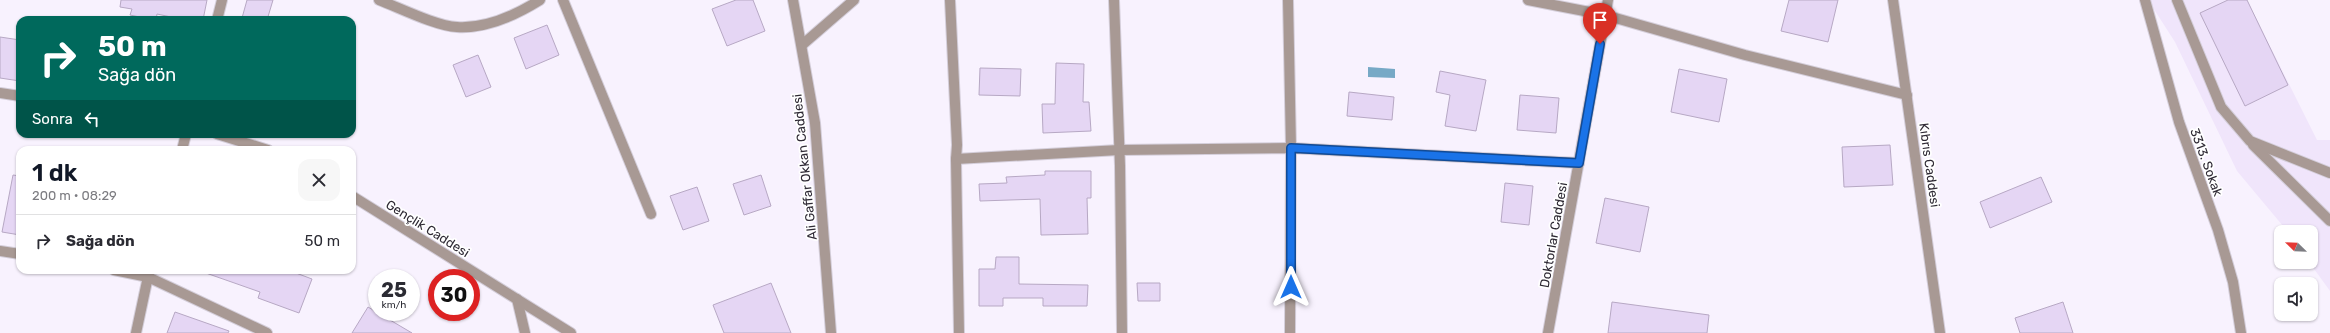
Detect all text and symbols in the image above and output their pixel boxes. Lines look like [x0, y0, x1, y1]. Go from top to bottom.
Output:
pin [1583, 3, 1617, 44]
icon: arrive [1589, 9, 1611, 31]
text: 50 m [98, 30, 167, 63]
icon: right [32, 32, 84, 84]
text: Sağa dön [98, 64, 176, 86]
street label: Ali Gaffar Okkan Caddesi [789, 93, 820, 241]
icon: left [81, 108, 103, 130]
text: Sonra [32, 110, 73, 128]
street label: Kıbrıs Caddesi [1916, 122, 1943, 208]
street label: 3313. Sokak [2187, 126, 2226, 198]
text: 1 dk [32, 159, 77, 187]
button: close [298, 159, 340, 201]
street label: Doktorlar Caddesi [1537, 181, 1570, 289]
text: 200 m · 08:29 [32, 188, 117, 203]
street label: Gençlik Caddesi [383, 197, 472, 260]
north arrow [2274, 225, 2318, 269]
map controls [2274, 225, 2318, 321]
icon: right [32, 230, 54, 252]
text: Sağa dön [66, 232, 135, 250]
text: 50 m [305, 232, 340, 250]
position arrow [1270, 266, 1312, 308]
speed limit sign: 30 [428, 269, 480, 321]
button: sound [2274, 277, 2318, 321]
text: 25 [381, 278, 407, 302]
text: km/h [382, 299, 406, 311]

